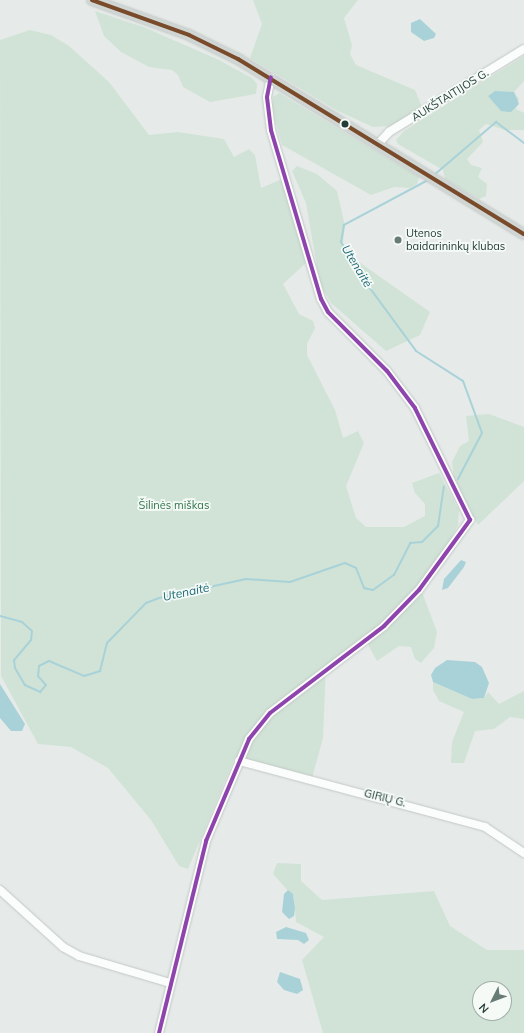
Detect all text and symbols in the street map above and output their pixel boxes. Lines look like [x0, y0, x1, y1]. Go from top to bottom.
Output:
street label: AUKŠTAITIJOS G. [409, 66, 491, 124]
unlabelled marker [340, 119, 350, 129]
place label: Utenos baidarininkų klubas [406, 227, 505, 253]
marker: Utenos baidarininkų klubas [393, 235, 403, 245]
water label: Utenaitė [339, 242, 375, 290]
park label: Šilinės miškas [139, 498, 209, 512]
water label: Utenaitė [161, 580, 211, 604]
street label: GIRIŲ G. [363, 786, 407, 810]
north arrow [472, 981, 512, 1021]
text: N [476, 1001, 492, 1016]

